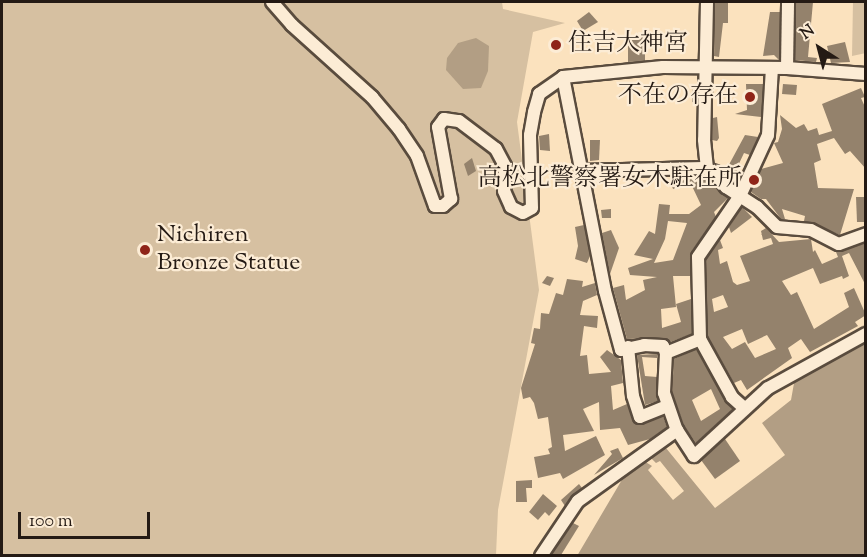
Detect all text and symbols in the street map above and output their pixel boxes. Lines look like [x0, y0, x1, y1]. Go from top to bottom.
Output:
north arrow [789, 18, 849, 78]
text: N [796, 20, 820, 46]
place label: 住吉大神宮 [568, 31, 688, 59]
marker: 住吉大神宮 [549, 38, 563, 52]
place label: 不在の存在 [618, 83, 738, 111]
marker: 不在の存在 [743, 90, 757, 104]
place label: 高松北警察署女木駐在所 [478, 166, 742, 194]
marker: 高松北警察署女木駐在所 [747, 173, 761, 187]
place label: Nichiren Bronze Statue [157, 222, 300, 278]
marker: Nichiren Bronze Statue [138, 243, 152, 257]
scale bar [21, 500, 153, 538]
text: 100 m [29, 509, 73, 535]

